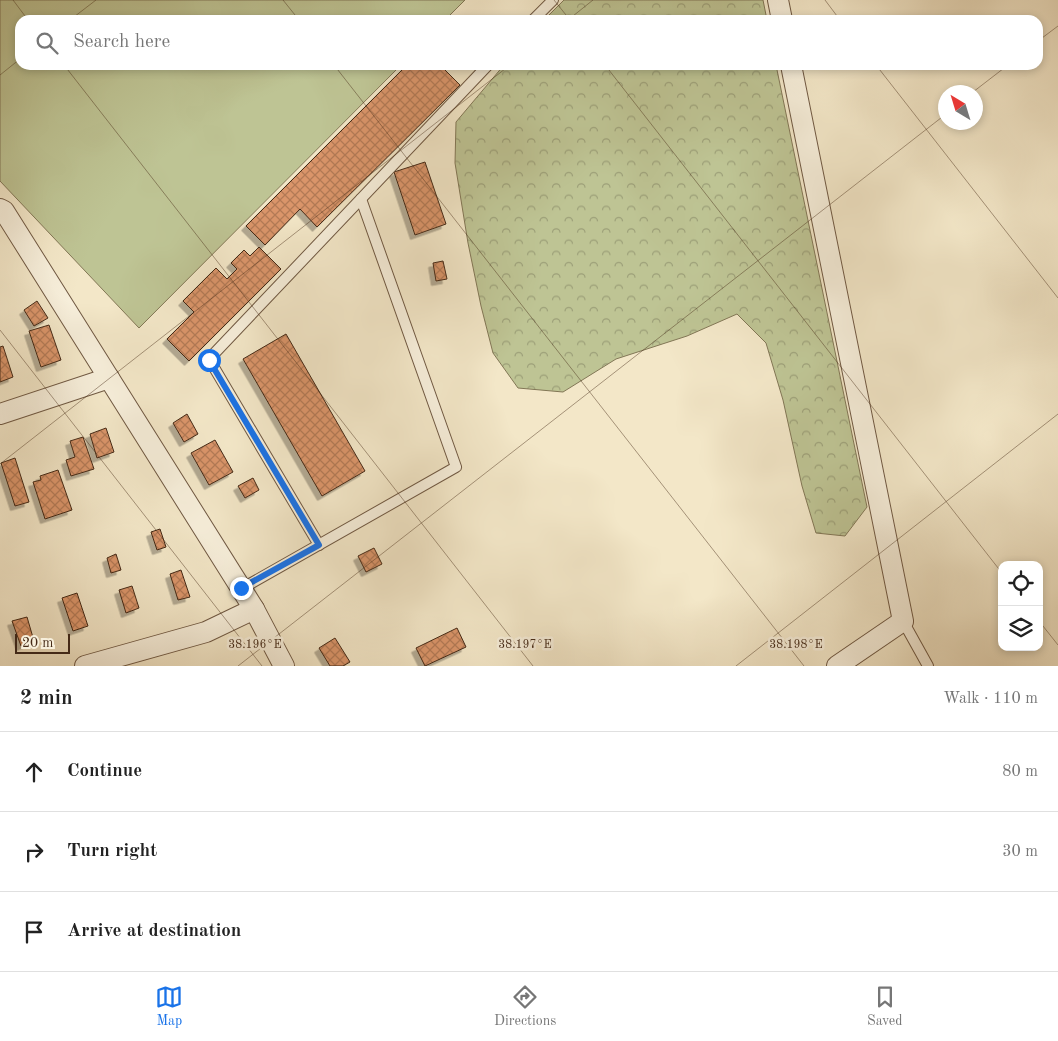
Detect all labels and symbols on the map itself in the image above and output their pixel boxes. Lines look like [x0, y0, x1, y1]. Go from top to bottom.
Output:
north arrow [938, 85, 983, 130]
route start [198, 349, 221, 372]
route end [230, 577, 253, 600]
scale bar [15, 631, 70, 654]
text: 38.196°E [228, 639, 282, 651]
text: 38.197°E [498, 639, 552, 651]
text: 38.198°E [769, 639, 823, 651]

